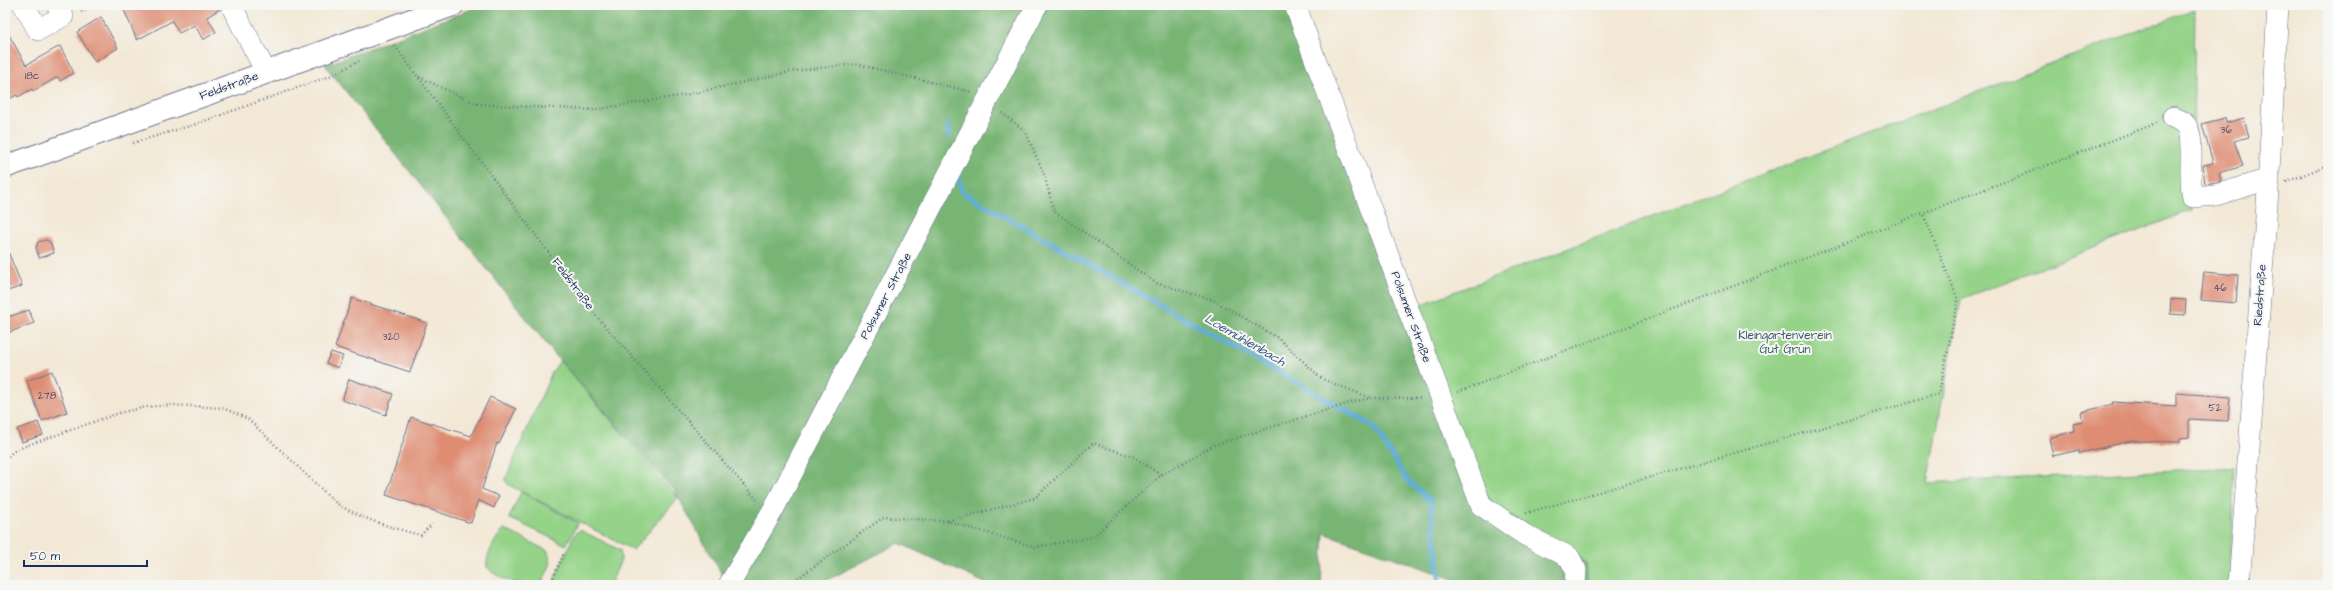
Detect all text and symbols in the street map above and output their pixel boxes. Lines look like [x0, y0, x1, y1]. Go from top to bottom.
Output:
street label: Feldstraße [197, 67, 261, 104]
house number: 18c [25, 69, 40, 83]
house number: 36 [2220, 123, 2232, 137]
street label: Polsumer Straße [856, 249, 916, 342]
street label: Feldstraße [548, 254, 599, 314]
street label: Riedstraße [2249, 263, 2271, 326]
street label: Polsumer Straße [1387, 269, 1436, 365]
house number: 46 [2213, 281, 2227, 295]
water label: Loemühlenbach [1201, 310, 1289, 371]
park label: Kleingartenverein Gut Grün [1738, 327, 1832, 358]
house number: 320 [382, 330, 400, 344]
house number: 278 [38, 389, 57, 403]
house number: 52 [2209, 401, 2222, 415]
scale bar [24, 542, 147, 568]
text: 50 m [30, 548, 61, 565]

